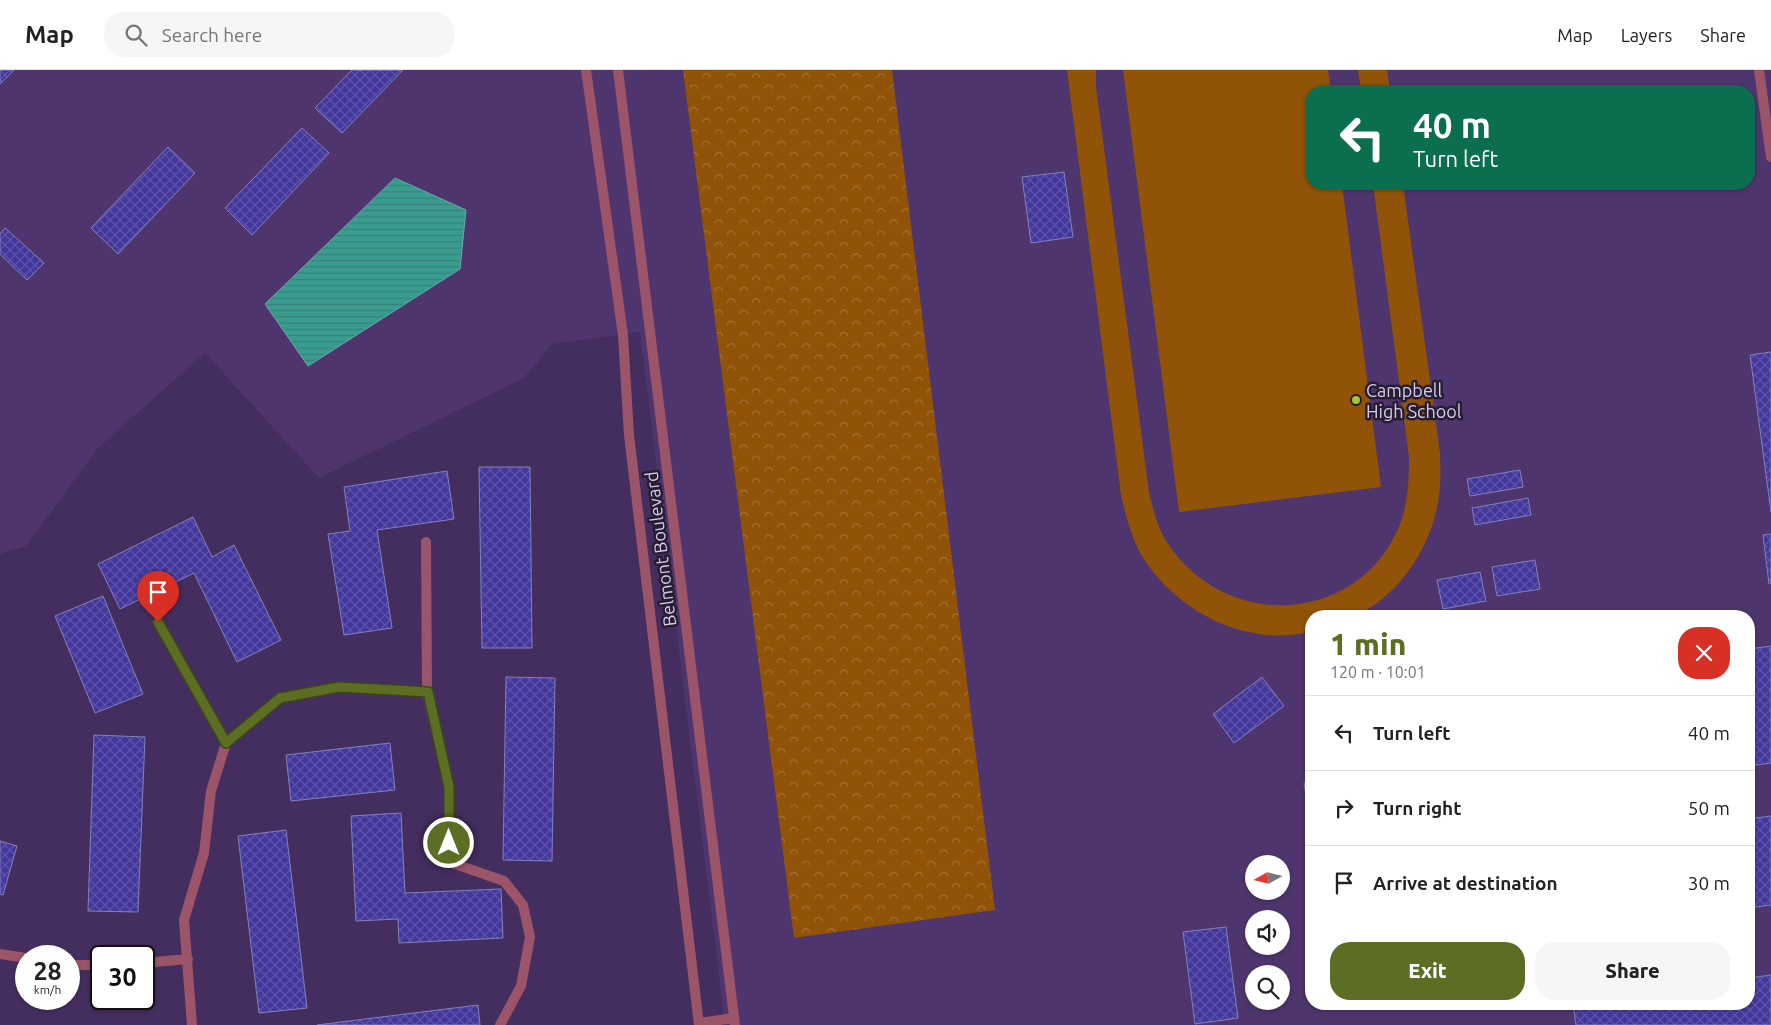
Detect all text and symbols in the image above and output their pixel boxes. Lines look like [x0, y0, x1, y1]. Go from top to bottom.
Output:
search box [104, 12, 454, 57]
text: Map [25, 21, 74, 48]
icon: search [122, 21, 150, 49]
text: Search here [162, 24, 262, 46]
text: Map [1557, 25, 1593, 45]
text: Layers [1621, 25, 1672, 45]
text: Share [1700, 25, 1746, 45]
icon: left [1330, 105, 1395, 170]
text: 40 m [1413, 105, 1491, 145]
text: Turn left [1413, 146, 1498, 171]
place label: Campbell High School [1366, 380, 1462, 421]
marker: Campbell High School [1350, 394, 1362, 406]
street label: Belmont Boulevard [641, 470, 679, 628]
pin [137, 571, 179, 622]
icon: arrive [144, 578, 172, 606]
text: 1 min [1330, 627, 1406, 661]
button: close [1678, 627, 1730, 679]
text: 120 m · 10:01 [1330, 663, 1426, 681]
icon: left [1330, 719, 1358, 747]
text: Turn left [1373, 722, 1451, 744]
text: 40 m [1688, 722, 1730, 744]
icon: right [1330, 794, 1358, 822]
text: Turn right [1373, 797, 1461, 819]
text: 50 m [1688, 797, 1730, 819]
position arrow [422, 816, 474, 868]
north arrow [1245, 855, 1290, 900]
map controls [1245, 855, 1290, 1010]
icon: arrive [1330, 869, 1358, 897]
text: Arrive at destination [1373, 872, 1558, 894]
text: 30 m [1688, 872, 1730, 894]
button: sound [1245, 910, 1290, 955]
button: Exit [1330, 942, 1525, 1000]
button: Share [1535, 942, 1730, 1000]
speed limit sign: 30 [90, 945, 155, 1010]
text: 28 [33, 957, 62, 985]
button: search [1245, 965, 1290, 1010]
text: km/h [34, 983, 61, 996]

